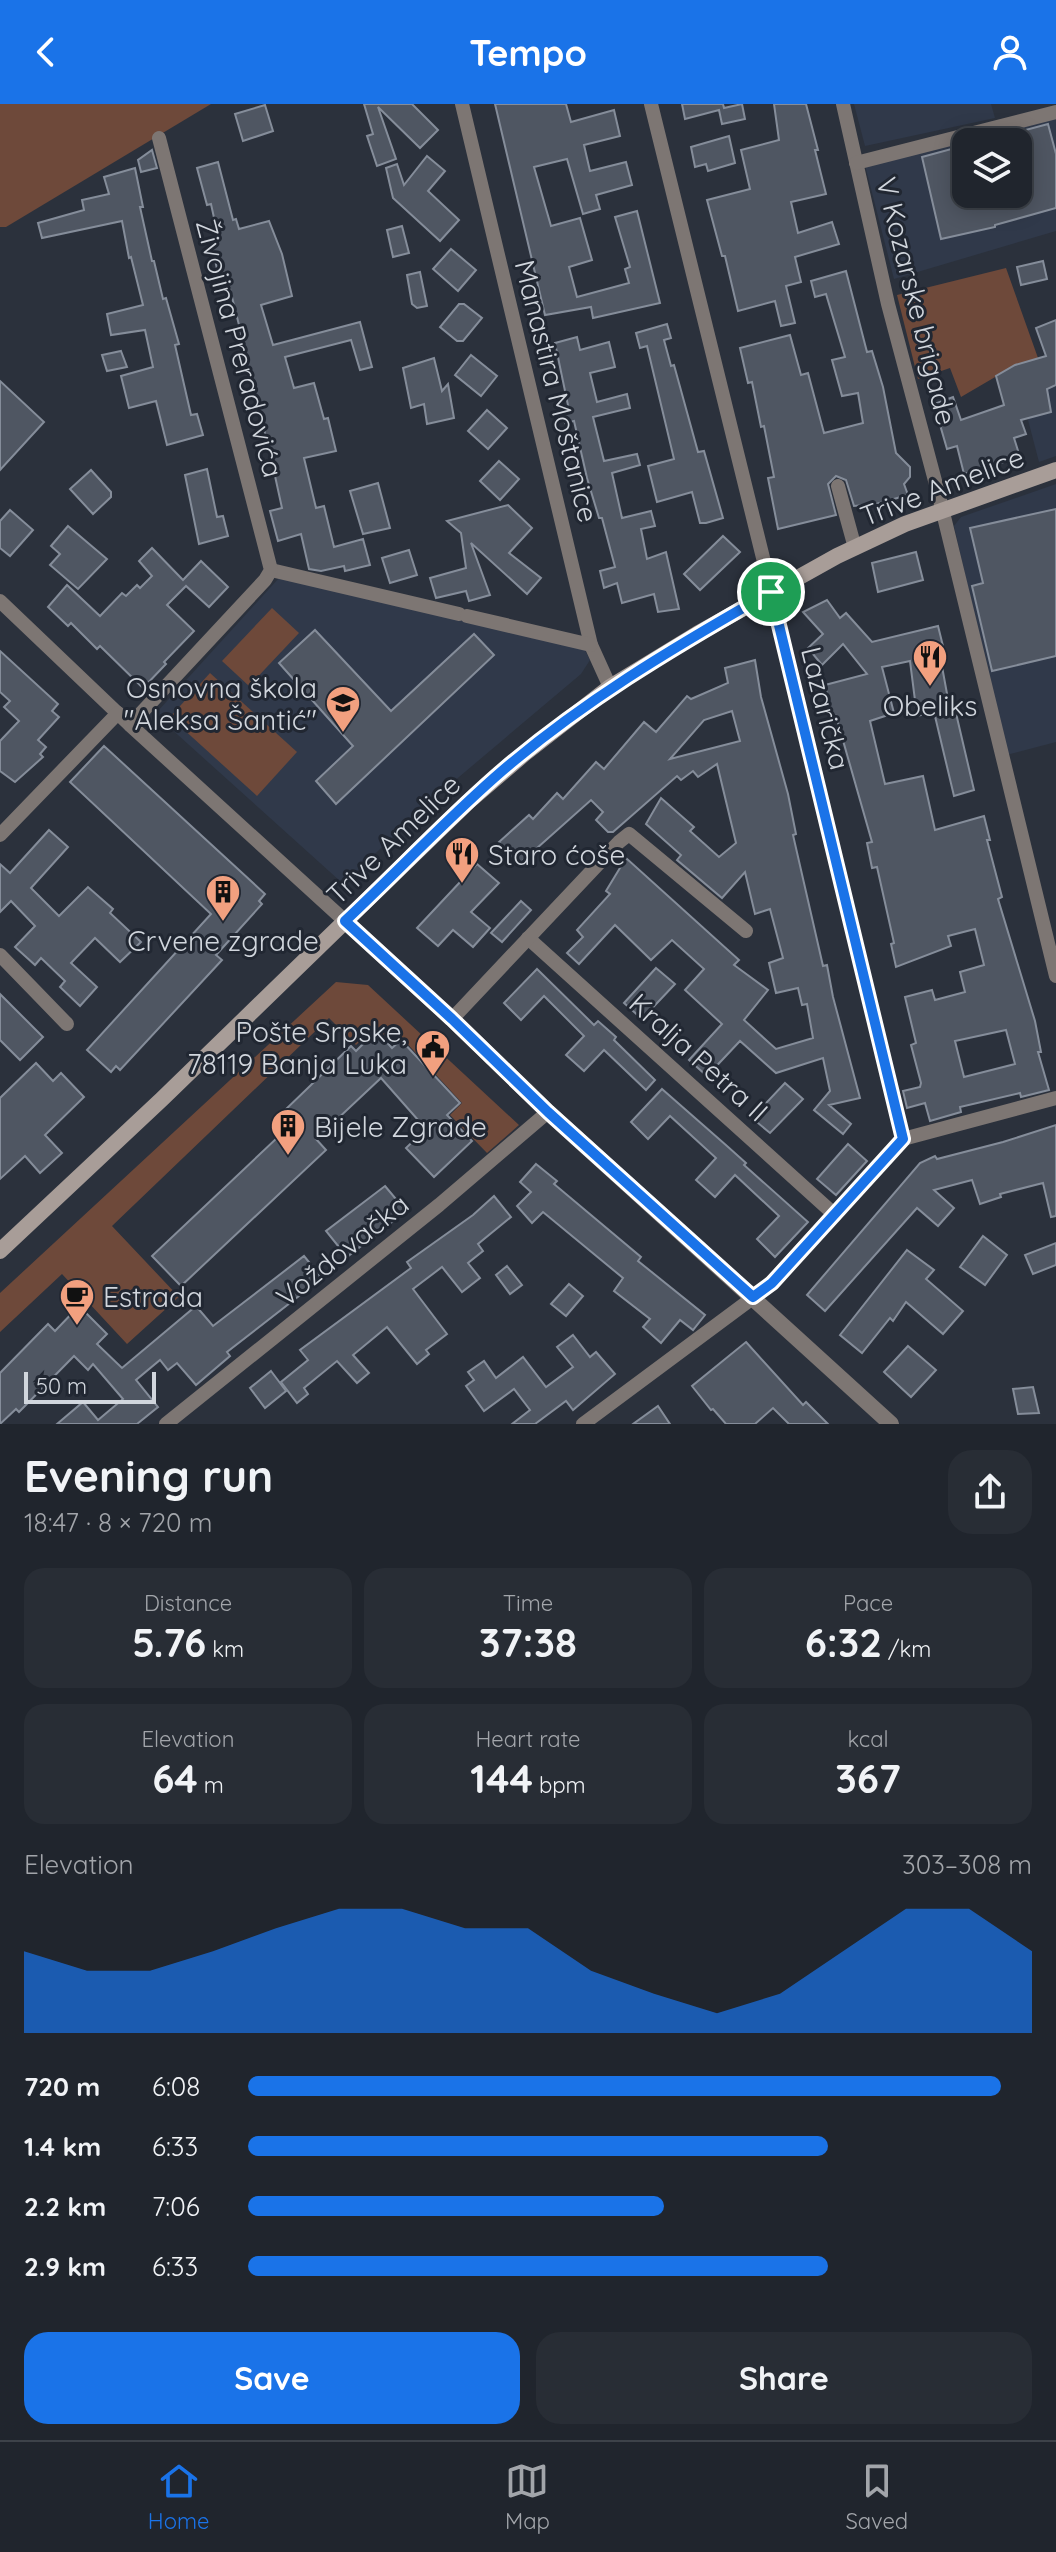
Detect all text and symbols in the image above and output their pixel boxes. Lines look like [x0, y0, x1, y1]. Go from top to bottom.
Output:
icon: back [24, 30, 68, 74]
text: Tempo [469, 30, 587, 75]
icon: person [988, 30, 1032, 74]
map controls [952, 128, 1032, 208]
button: layers [952, 128, 1032, 208]
street label: V Kozarske brigade [869, 173, 965, 429]
street label: Živojina Preradovića [189, 215, 291, 481]
street label: Manastira Moštanice [507, 256, 607, 526]
street label: Trive Amelice [855, 439, 1029, 533]
pin [737, 558, 805, 626]
icon: arrive [749, 570, 793, 614]
restaurant icon: Obeliks [911, 638, 949, 688]
street label: Lazarička [794, 643, 858, 773]
place label: Osnovna škola "Aleksa Šantić" [124, 670, 317, 737]
school or university icon: Osnovna škola "Aleksa Šantić" [324, 684, 362, 734]
place label: Obeliks [883, 688, 977, 723]
street label: Trive Amelice [319, 767, 467, 911]
restaurant icon: Staro ćoše [443, 835, 481, 885]
place label: Staro ćoše [488, 837, 625, 872]
building icon: Crvene zgrade [204, 873, 242, 923]
place label: Crvene zgrade [127, 923, 319, 958]
street label: Kralja Petra II [622, 985, 776, 1129]
place label: Pošte Srpske, 78119 Banja Luka [187, 1014, 407, 1081]
public building icon: Pošte Srpske, 78119 Banja Luka [414, 1028, 452, 1078]
building icon: Bijele Zgrade [269, 1107, 307, 1157]
place label: Bijele Zgrade [314, 1109, 487, 1144]
street label: Voždovačka [269, 1186, 415, 1314]
cafe icon: Estrada [58, 1277, 96, 1327]
place label: Estrada [103, 1279, 203, 1314]
scale bar [24, 1368, 156, 1404]
text: 50 m [36, 1372, 87, 1400]
text: Evening run [24, 1448, 273, 1503]
button: share [948, 1450, 1032, 1534]
text: 18:47 · 8 × 720 m [24, 1506, 212, 1539]
text: Distance [144, 1589, 232, 1617]
text: Time [503, 1589, 553, 1617]
text: Pace [843, 1589, 893, 1617]
text: 5.76 [132, 1617, 206, 1667]
text: 37:38 [479, 1617, 577, 1667]
text: 6:32 [805, 1617, 882, 1667]
text: km [206, 1635, 244, 1663]
text: /km [882, 1635, 931, 1663]
text: Elevation [142, 1725, 234, 1753]
text: Heart rate [476, 1725, 580, 1753]
text: kcal [847, 1725, 889, 1753]
text: 64 [152, 1753, 198, 1803]
text: 144 [470, 1753, 533, 1803]
text: 367 [835, 1753, 901, 1803]
text: m [198, 1771, 224, 1799]
text: bpm [533, 1771, 586, 1799]
text: Elevation [24, 1848, 134, 1881]
text: 303–308 m [902, 1848, 1032, 1881]
text: 720 m [24, 2070, 100, 2103]
text: 6:08 [152, 2070, 200, 2103]
text: 1.4 km [24, 2130, 101, 2163]
text: 6:33 [152, 2130, 198, 2163]
text: 2.2 km [24, 2190, 106, 2223]
text: 7:06 [152, 2190, 200, 2223]
text: 2.9 km [24, 2250, 106, 2283]
text: 6:33 [152, 2250, 198, 2283]
button: Save [24, 2332, 520, 2424]
button: Share [536, 2332, 1032, 2424]
tab: Home [148, 2459, 209, 2535]
tab: Map [505, 2459, 550, 2535]
tab: Saved [845, 2459, 908, 2535]

